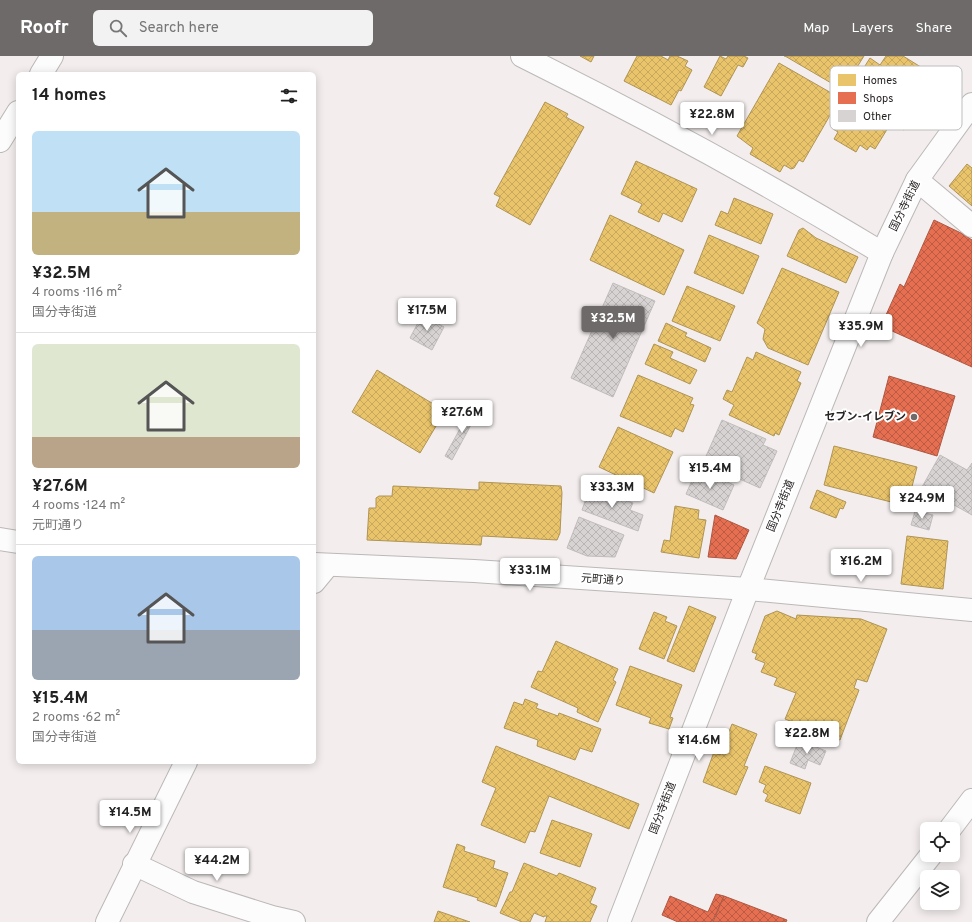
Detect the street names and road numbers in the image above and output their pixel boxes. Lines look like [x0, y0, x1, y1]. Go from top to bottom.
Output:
street label: 国分寺街道 [887, 178, 923, 234]
street label: 国分寺街道 [764, 478, 798, 534]
street label: 元町通り [581, 571, 625, 589]
street label: 国分寺街道 [647, 780, 679, 836]

